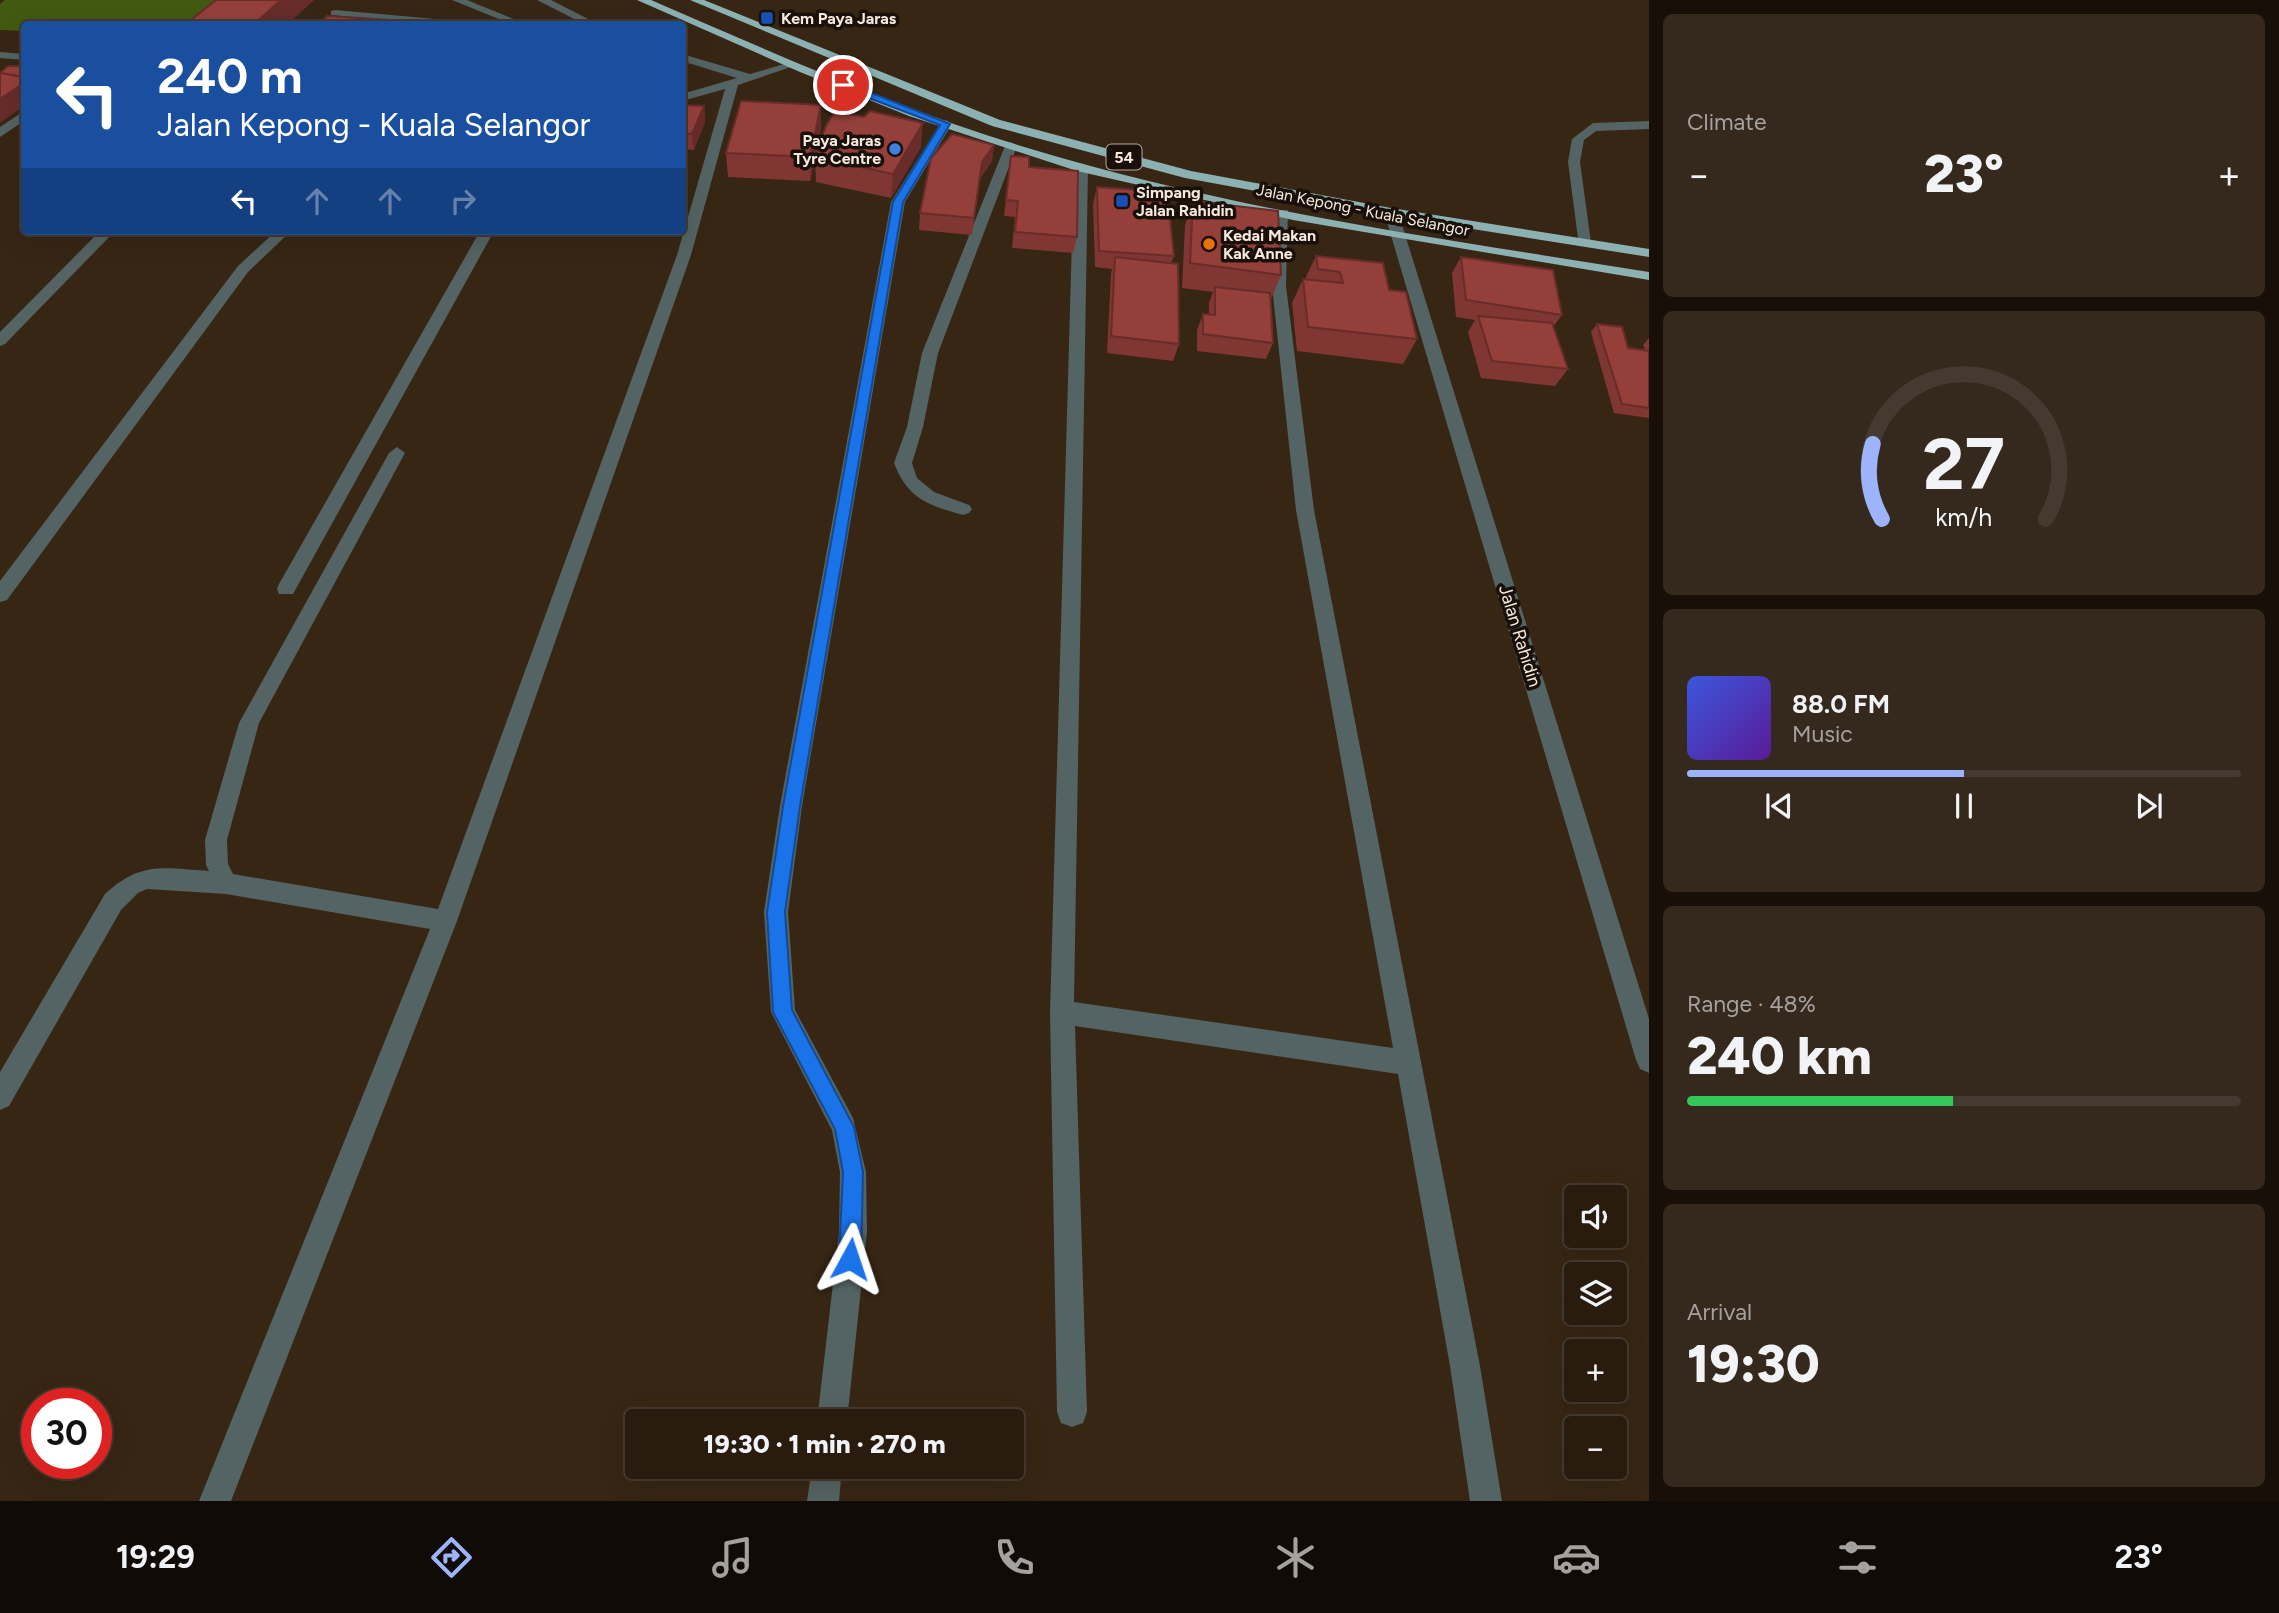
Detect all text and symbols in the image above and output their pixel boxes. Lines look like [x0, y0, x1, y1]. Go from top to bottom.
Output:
place label: Kem Paya Jaras [781, 9, 897, 28]
marker: Kem Paya Jaras [759, 10, 775, 26]
text: 240 m [157, 46, 303, 105]
icon: left [42, 49, 133, 140]
pin [813, 55, 873, 115]
icon: arrive [824, 66, 862, 104]
text: Jalan Kepong - Kuala Selangor [157, 106, 590, 144]
text: Climate [1687, 108, 1766, 136]
place label: Paya Jaras Tyre Centre [793, 131, 882, 168]
marker: Paya Jaras Tyre Centre [887, 141, 903, 157]
text: 23° [1924, 143, 2004, 205]
road number: 54 [1106, 144, 1142, 169]
text: − [1687, 152, 1711, 198]
text: + [2217, 152, 2241, 198]
street label: Jalan Kepong - Kuala Selangor [1255, 180, 1472, 240]
icon: left [225, 182, 263, 220]
icon: ahead [298, 182, 336, 220]
icon: ahead [371, 182, 409, 220]
icon: right [444, 182, 482, 220]
place label: Simpang Jalan Rahidin [1136, 183, 1234, 220]
marker: Simpang Jalan Rahidin [1114, 193, 1130, 209]
place label: Kedai Makan Kak Anne [1223, 226, 1316, 263]
marker: Kedai Makan Kak Anne [1201, 236, 1217, 252]
text: 27 [1923, 421, 2005, 508]
text: km/h [1935, 502, 1993, 532]
street label: Jalan Rahidin [1494, 582, 1546, 690]
text: 88.0 FM [1792, 688, 1890, 720]
text: Music [1792, 720, 1853, 748]
icon: previous [1760, 787, 1798, 825]
icon: pause [1945, 787, 1983, 825]
icon: next [2130, 787, 2168, 825]
text: Range · 48% [1687, 990, 1816, 1018]
text: 240 km [1687, 1025, 1872, 1087]
map controls [1564, 1185, 1627, 1479]
button: sound [1564, 1185, 1627, 1248]
position arrow [813, 1222, 887, 1296]
button: layers [1564, 1262, 1627, 1325]
text: Arrival [1687, 1298, 1752, 1326]
text: 19:30 [1687, 1333, 1820, 1395]
button: + [1564, 1339, 1627, 1402]
speed limit sign: 30 [21, 1388, 112, 1479]
button: − [1564, 1416, 1627, 1479]
text: 19:30 · 1 min · 270 m [703, 1428, 946, 1460]
icon: directions [427, 1533, 476, 1582]
icon: music [708, 1533, 757, 1582]
icon: phone [990, 1533, 1039, 1582]
icon: climate [1271, 1533, 1320, 1582]
icon: car [1552, 1533, 1601, 1582]
icon: filters [1833, 1533, 1882, 1582]
text: 19:29 [116, 1538, 195, 1576]
text: 23° [2114, 1538, 2163, 1576]

